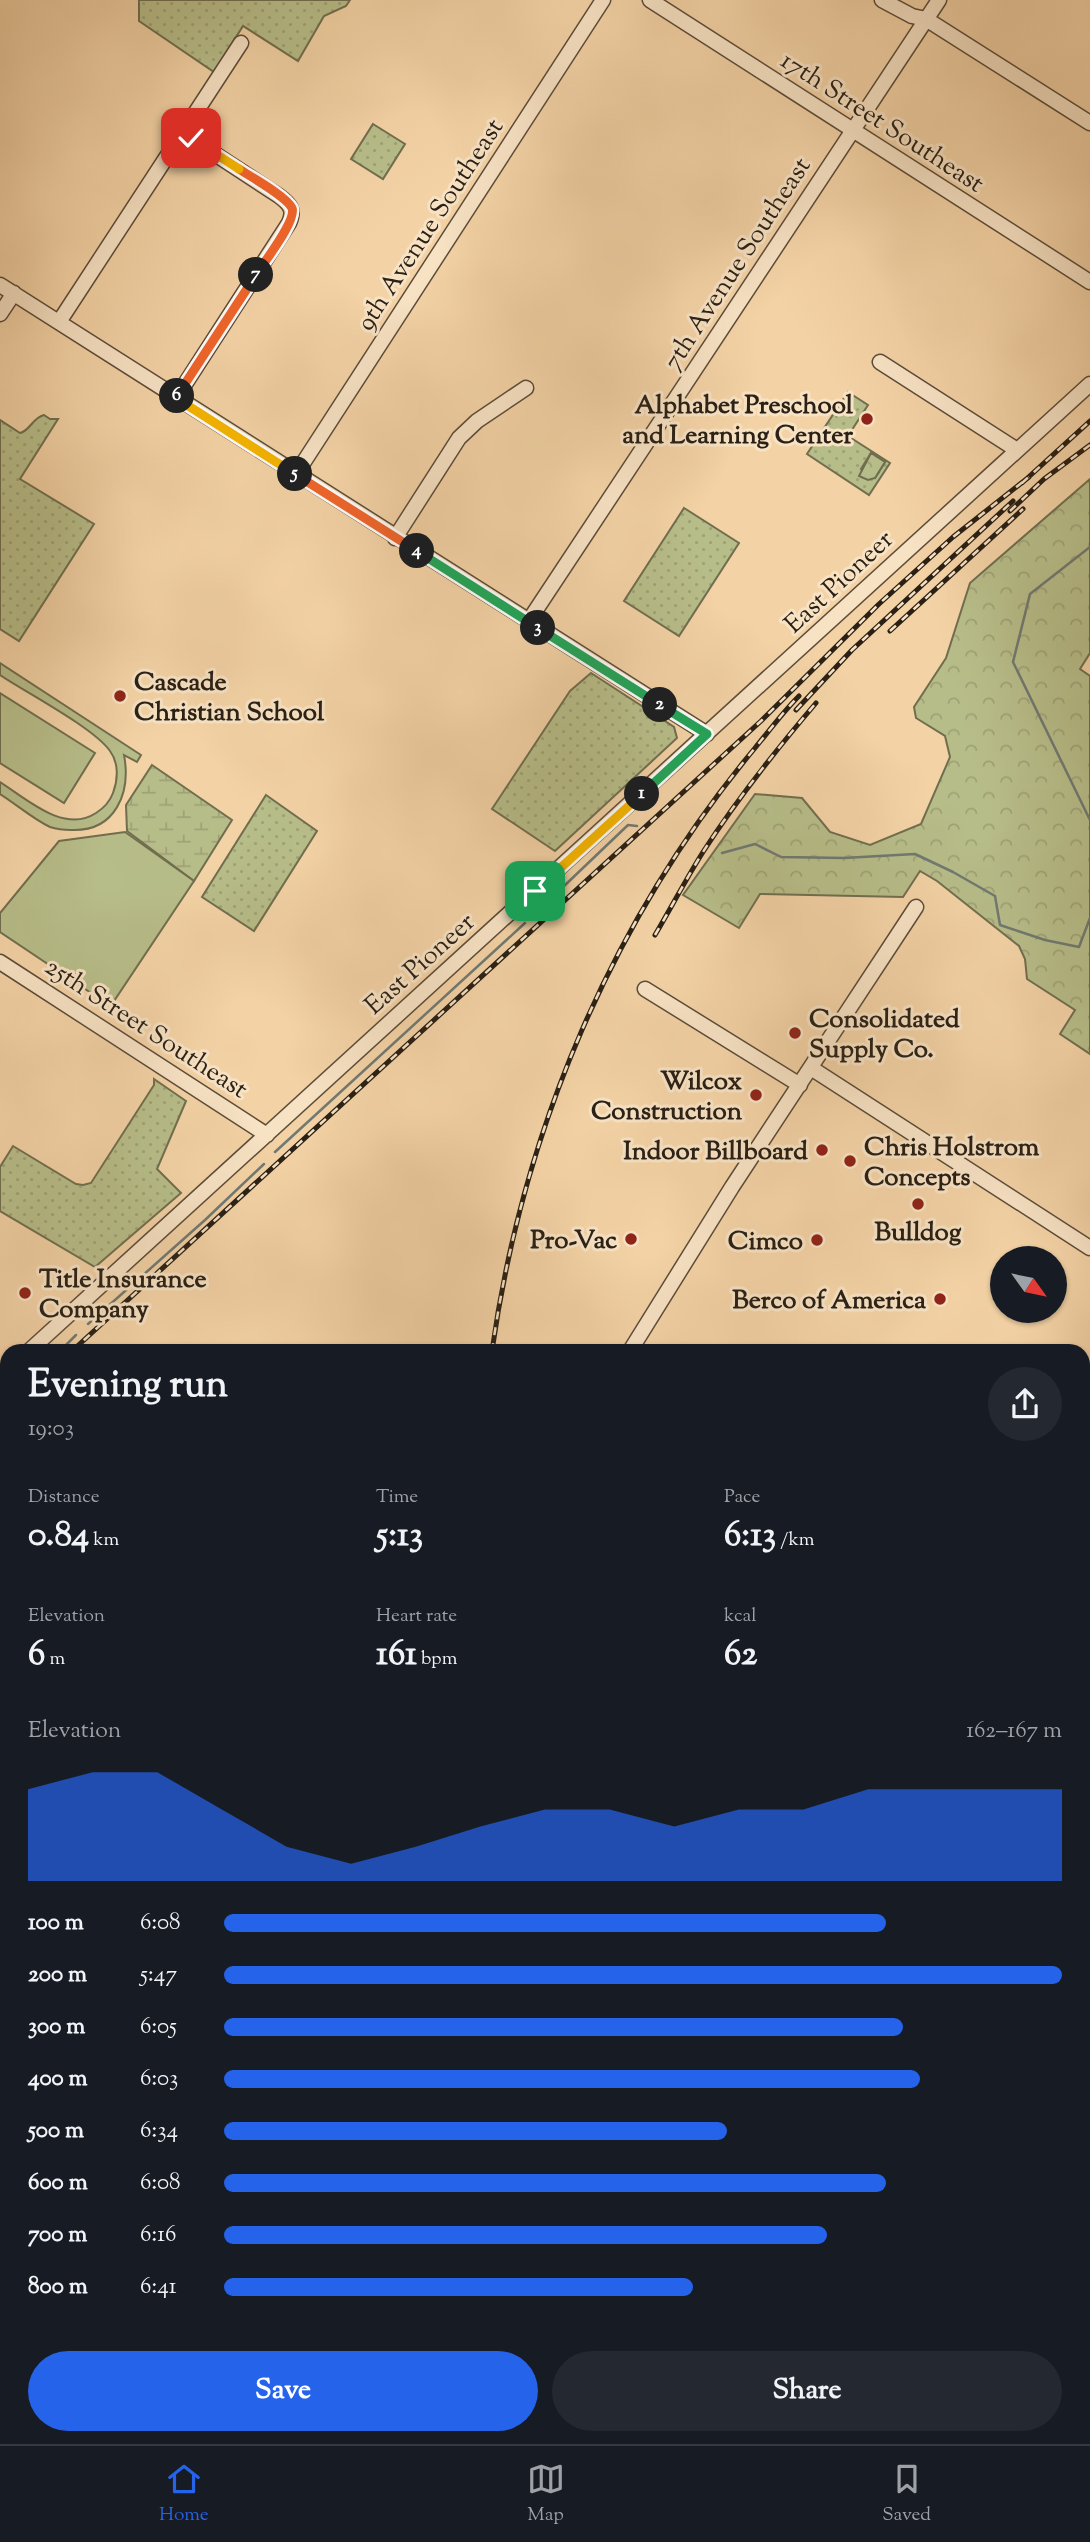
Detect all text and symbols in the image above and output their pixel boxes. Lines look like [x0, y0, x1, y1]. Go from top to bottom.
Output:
street label: 17th Street Southeast [773, 43, 991, 203]
pin [161, 108, 221, 168]
street label: 9th Avenue Southeast [348, 112, 514, 339]
icon: check [172, 119, 210, 157]
street label: 7th Avenue Southeast [655, 151, 821, 378]
pin: 7 [238, 258, 274, 292]
text: 7 [251, 261, 260, 288]
pin: 6 [160, 378, 194, 414]
text: 6 [172, 382, 181, 409]
place label: Alphabet Preschool and Learning Center [622, 388, 854, 455]
marker: Alphabet Preschool and Learning Center [859, 411, 875, 427]
pin: 5 [278, 456, 312, 491]
text: 5 [291, 460, 298, 487]
street label: East Pioneer [777, 522, 903, 643]
pin: 4 [400, 534, 434, 568]
text: 4 [412, 537, 421, 564]
pin: 3 [520, 610, 556, 646]
text: 3 [534, 614, 541, 641]
place label: Cascade Christian School [134, 665, 325, 732]
marker: Cascade Christian School [112, 688, 128, 704]
pin: 2 [642, 688, 678, 722]
text: 2 [655, 691, 664, 718]
pin: 1 [624, 776, 660, 812]
text: 1 [638, 780, 645, 807]
pin [505, 861, 565, 921]
icon: arrive [516, 872, 554, 910]
street label: East Pioneer [357, 905, 484, 1025]
street label: 25th Street Southeast [37, 950, 254, 1109]
place label: Consolidated Supply Co. [809, 1002, 960, 1069]
marker: Consolidated Supply Co. [787, 1025, 803, 1041]
place label: Wilcox Construction [591, 1064, 743, 1131]
marker: Wilcox Construction [748, 1087, 764, 1103]
place label: Chris Holstrom Concepts [864, 1130, 1040, 1197]
place label: Indoor Billboard [623, 1134, 808, 1171]
marker: Indoor Billboard [814, 1142, 830, 1158]
marker: Chris Holstrom Concepts [842, 1153, 858, 1169]
marker: Bulldog [910, 1196, 926, 1212]
place label: Bulldog [875, 1215, 962, 1252]
place label: Pro-Vac [530, 1223, 617, 1260]
place label: Cimco [728, 1224, 803, 1261]
marker: Pro-Vac [623, 1231, 639, 1247]
marker: Cimco [809, 1232, 825, 1248]
north arrow [990, 1246, 1068, 1323]
map controls [990, 1246, 1067, 1323]
place label: Title Insurance Company [39, 1262, 207, 1329]
place label: Berco of America [732, 1283, 926, 1320]
marker: Title Insurance Company [17, 1285, 33, 1301]
marker: Berco of America [932, 1291, 948, 1307]
text: Evening run [28, 1360, 228, 1414]
button: share [988, 1367, 1062, 1441]
text: 19:03 [28, 1413, 74, 1446]
text: Distance [28, 1484, 100, 1511]
text: Time [376, 1484, 418, 1511]
text: Pace [724, 1484, 760, 1511]
text: 0.84 [28, 1511, 89, 1562]
text: 5:13 [376, 1511, 423, 1562]
text: 6:13 [724, 1511, 776, 1562]
text: km [89, 1527, 119, 1554]
text: /km [776, 1527, 815, 1554]
text: Elevation [28, 1603, 105, 1630]
text: Heart rate [376, 1603, 457, 1630]
text: kcal [724, 1603, 757, 1630]
text: 6 [28, 1630, 45, 1681]
text: 161 [376, 1630, 417, 1681]
text: 62 [724, 1630, 757, 1681]
text: m [45, 1646, 65, 1673]
text: bpm [417, 1646, 457, 1673]
text: Elevation [28, 1715, 121, 1748]
text: 162–167 m [966, 1715, 1062, 1748]
text: 100 m [28, 1907, 84, 1940]
text: 6:08 [140, 1907, 181, 1940]
text: 200 m [28, 1959, 87, 1992]
text: 5:47 [140, 1959, 177, 1992]
text: 300 m [28, 2011, 85, 2044]
text: 6:05 [140, 2011, 177, 2044]
text: 400 m [28, 2063, 88, 2096]
text: 6:03 [140, 2063, 178, 2096]
text: 500 m [28, 2115, 84, 2148]
text: 6:34 [140, 2115, 178, 2148]
text: 600 m [28, 2167, 88, 2200]
text: 6:08 [140, 2167, 181, 2200]
text: 700 m [28, 2219, 87, 2252]
text: 6:16 [140, 2219, 176, 2252]
text: 800 m [28, 2271, 88, 2304]
text: 6:41 [140, 2271, 177, 2304]
button: Save [28, 2351, 538, 2431]
button: Share [552, 2351, 1062, 2431]
tab: Home [159, 2460, 209, 2529]
tab: Map [527, 2460, 565, 2529]
tab: Saved [882, 2460, 931, 2529]

